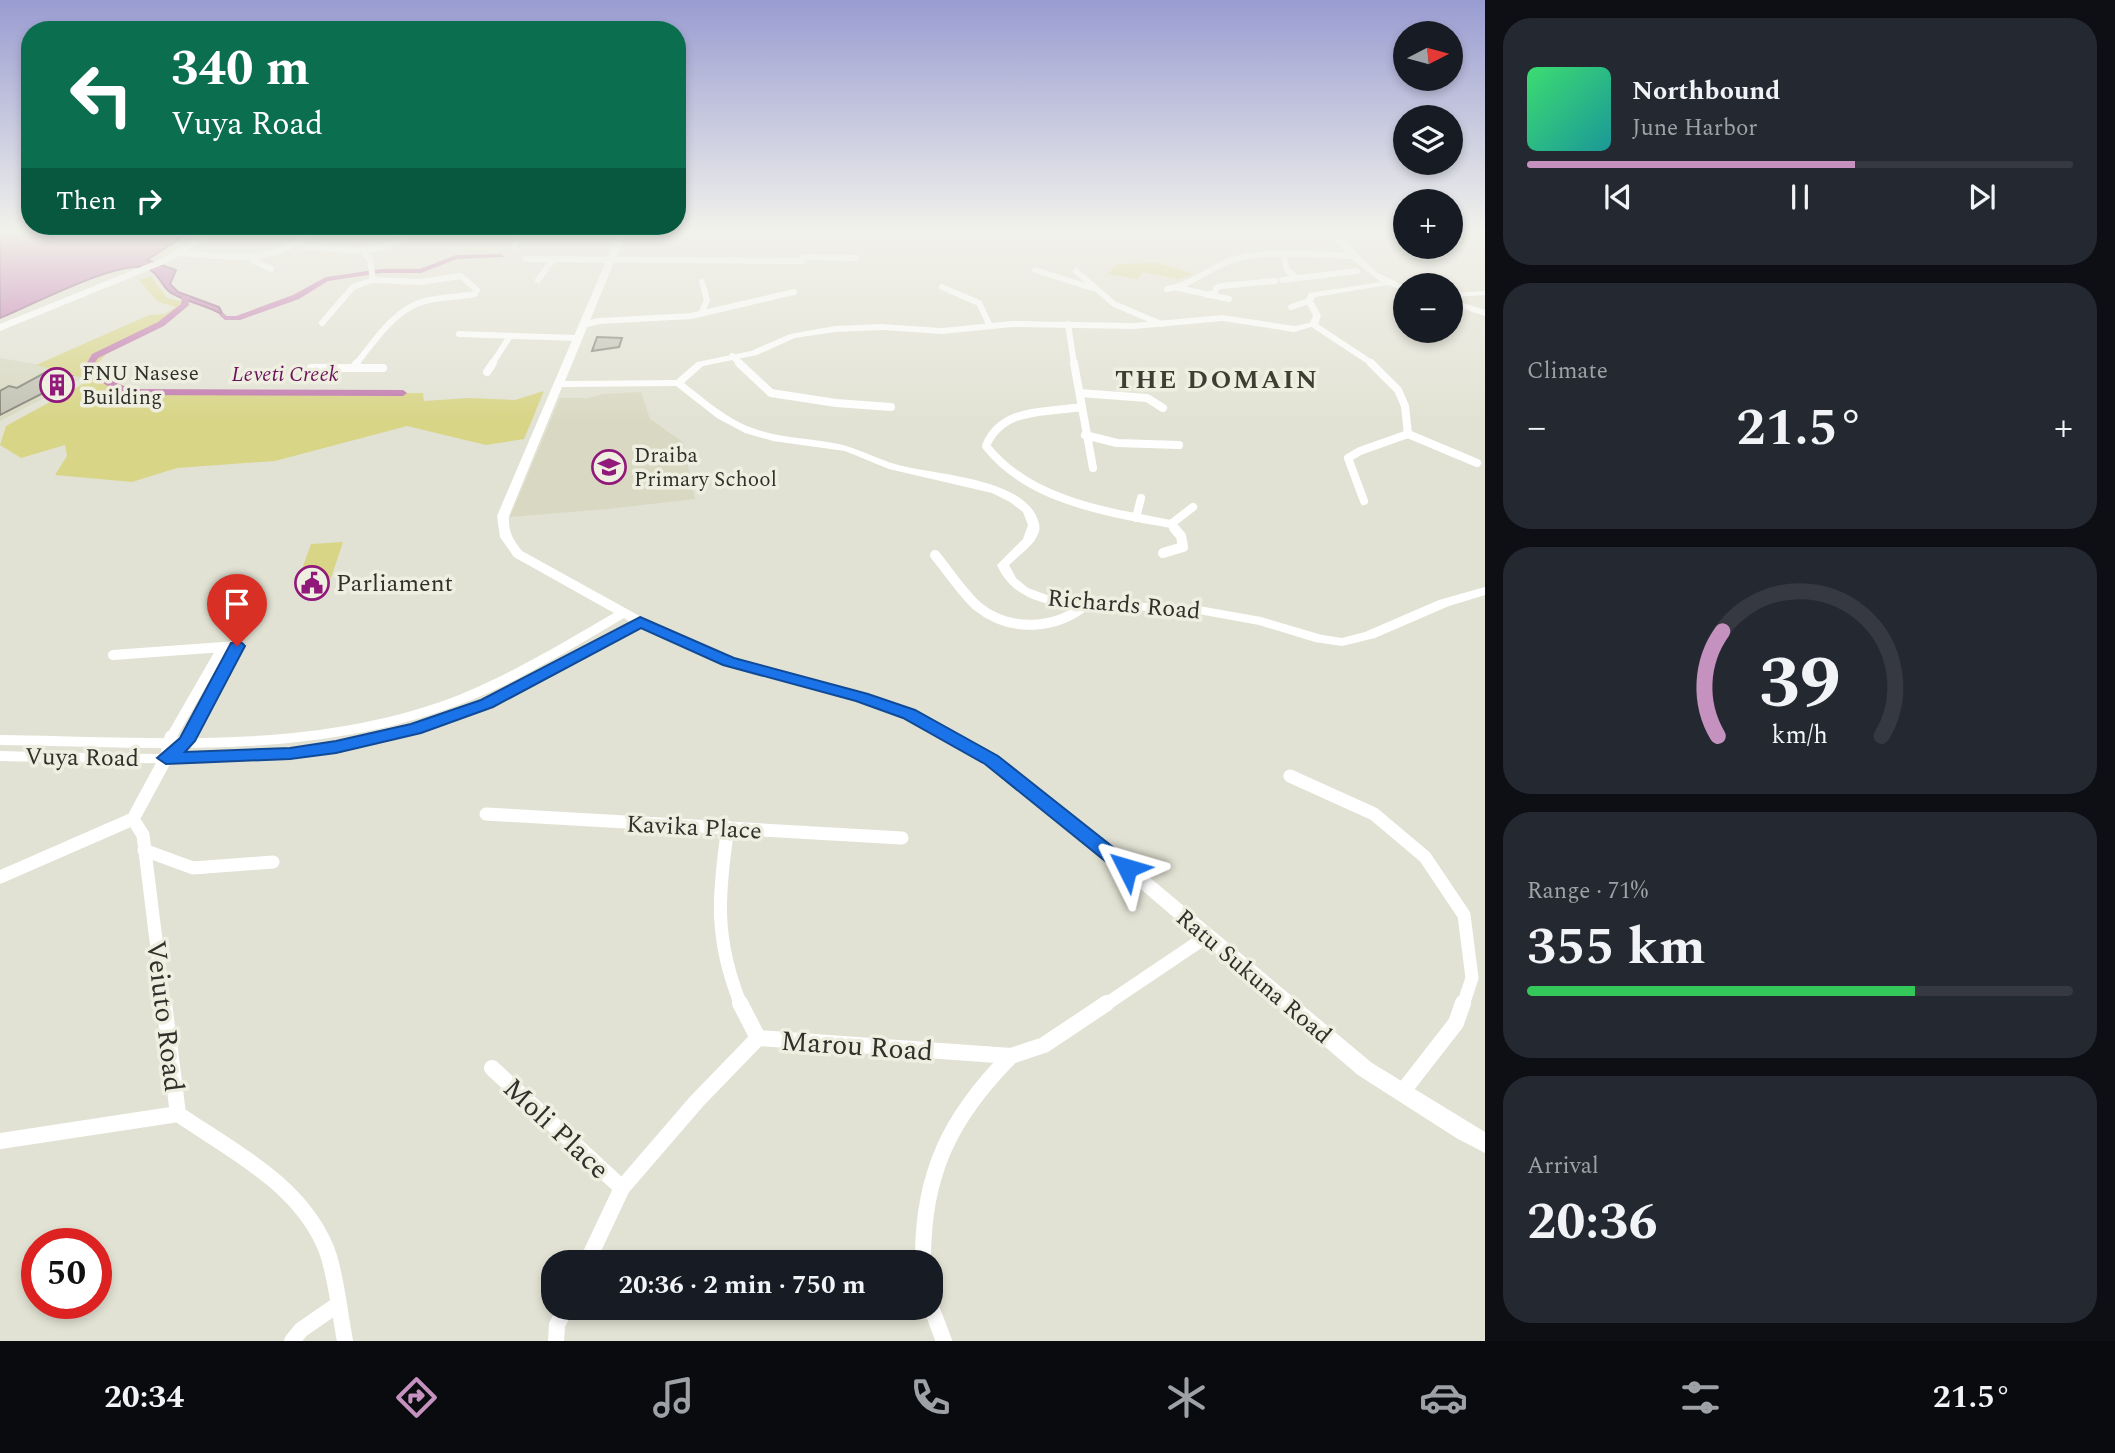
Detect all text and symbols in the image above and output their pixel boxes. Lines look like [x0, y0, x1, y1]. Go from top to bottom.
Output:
north arrow [1393, 21, 1463, 91]
map controls [1393, 21, 1463, 343]
text: 340 m [171, 32, 310, 107]
icon: left [56, 49, 147, 140]
text: Northbound [1632, 71, 1780, 111]
text: Vuya Road [171, 100, 323, 149]
button: layers [1393, 105, 1463, 175]
text: June Harbor [1632, 111, 1757, 146]
icon: previous [1599, 178, 1637, 216]
icon: pause [1781, 178, 1819, 216]
icon: next [1963, 178, 2001, 216]
text: Then [56, 181, 116, 221]
icon: right [130, 182, 168, 220]
button: + [1393, 189, 1463, 259]
button: − [1393, 273, 1463, 343]
text: Climate [1527, 354, 1608, 389]
place label: FNU Nasese Building [82, 358, 199, 414]
water label: Leveti Creek [231, 359, 339, 391]
district label: THE DOMAIN [1115, 360, 1319, 400]
building icon: FNU Nasese Building [38, 366, 76, 404]
text: 21.5° [1736, 389, 1864, 468]
text: − [1527, 399, 1546, 457]
text: + [2054, 399, 2073, 457]
place label: Draiba Primary School [634, 440, 777, 496]
school or university icon: Draiba Primary School [590, 448, 628, 486]
public building icon: Parliament [293, 564, 331, 602]
place label: Parliament [336, 566, 453, 602]
pin [207, 574, 267, 646]
street label: Richards Road [1046, 580, 1202, 630]
icon: arrive [218, 585, 256, 623]
text: 39 [1759, 630, 1841, 741]
text: km/h [1772, 717, 1828, 755]
street label: Vuya Road [25, 739, 139, 777]
street label: Kavika Place [625, 806, 763, 850]
position arrow [1090, 831, 1164, 905]
text: Range · 71% [1527, 874, 1648, 909]
street label: Ratu Sukuna Road [1167, 901, 1339, 1053]
text: 355 km [1527, 908, 1706, 987]
street label: Veiuto Road [134, 938, 195, 1094]
street label: Marou Road [779, 1020, 935, 1073]
street label: Moli Place [493, 1068, 619, 1190]
text: Arrival [1527, 1149, 1599, 1184]
text: 20:36 [1527, 1183, 1658, 1262]
speed limit sign: 50 [21, 1228, 112, 1319]
text: 20:36 · 2 min · 750 m [618, 1265, 866, 1305]
text: 20:34 [104, 1373, 184, 1422]
icon: directions [392, 1373, 441, 1422]
icon: music [649, 1373, 698, 1422]
icon: phone [906, 1373, 955, 1422]
icon: climate [1162, 1373, 1211, 1422]
icon: car [1419, 1373, 1468, 1422]
icon: filters [1676, 1373, 1725, 1422]
text: 21.5° [1933, 1373, 2011, 1422]

